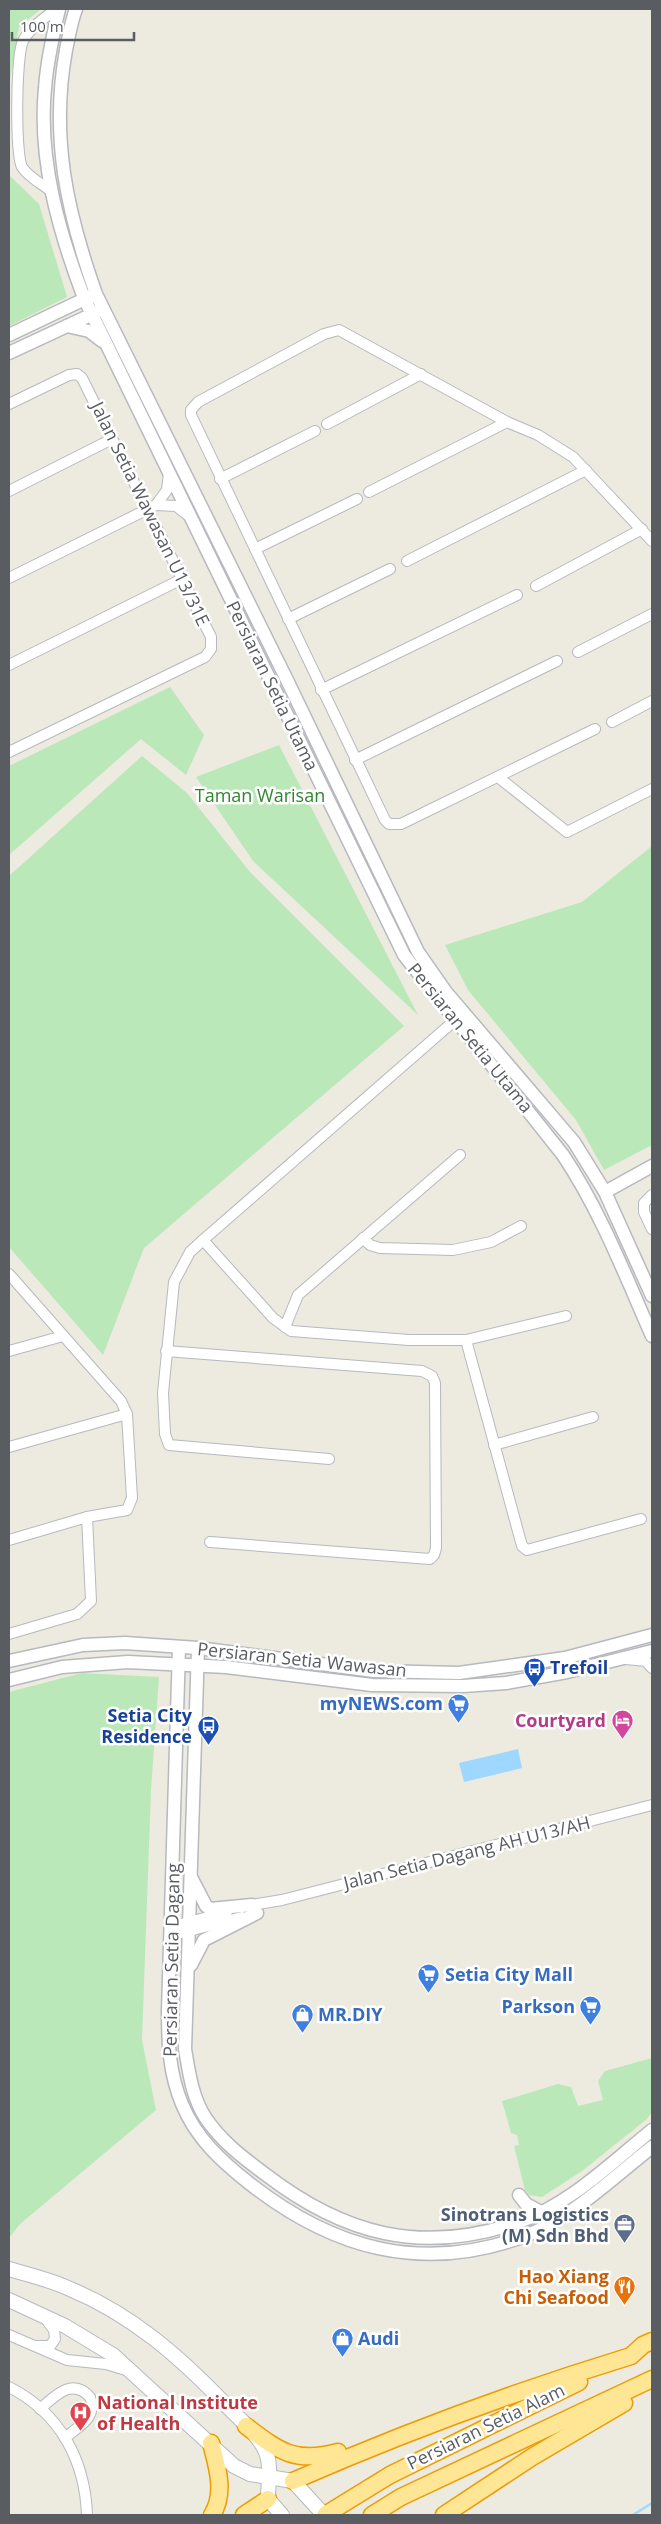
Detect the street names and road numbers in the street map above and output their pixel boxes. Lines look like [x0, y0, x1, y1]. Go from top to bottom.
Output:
street label: Jalan Setia Wawasan U13/31E [85, 396, 216, 630]
street label: Persiaran Setia Utama [221, 597, 325, 775]
street label: Persiaran Setia Utama [403, 957, 539, 1117]
street label: Persiaran Setia Wawasan [196, 1636, 408, 1682]
street label: Jalan Setia Dagang AH U13/AH [339, 1810, 593, 1895]
street label: Persiaran Setia Dagang [157, 1863, 185, 2057]
street label: Persiaran Setia Alam [403, 2377, 568, 2475]

